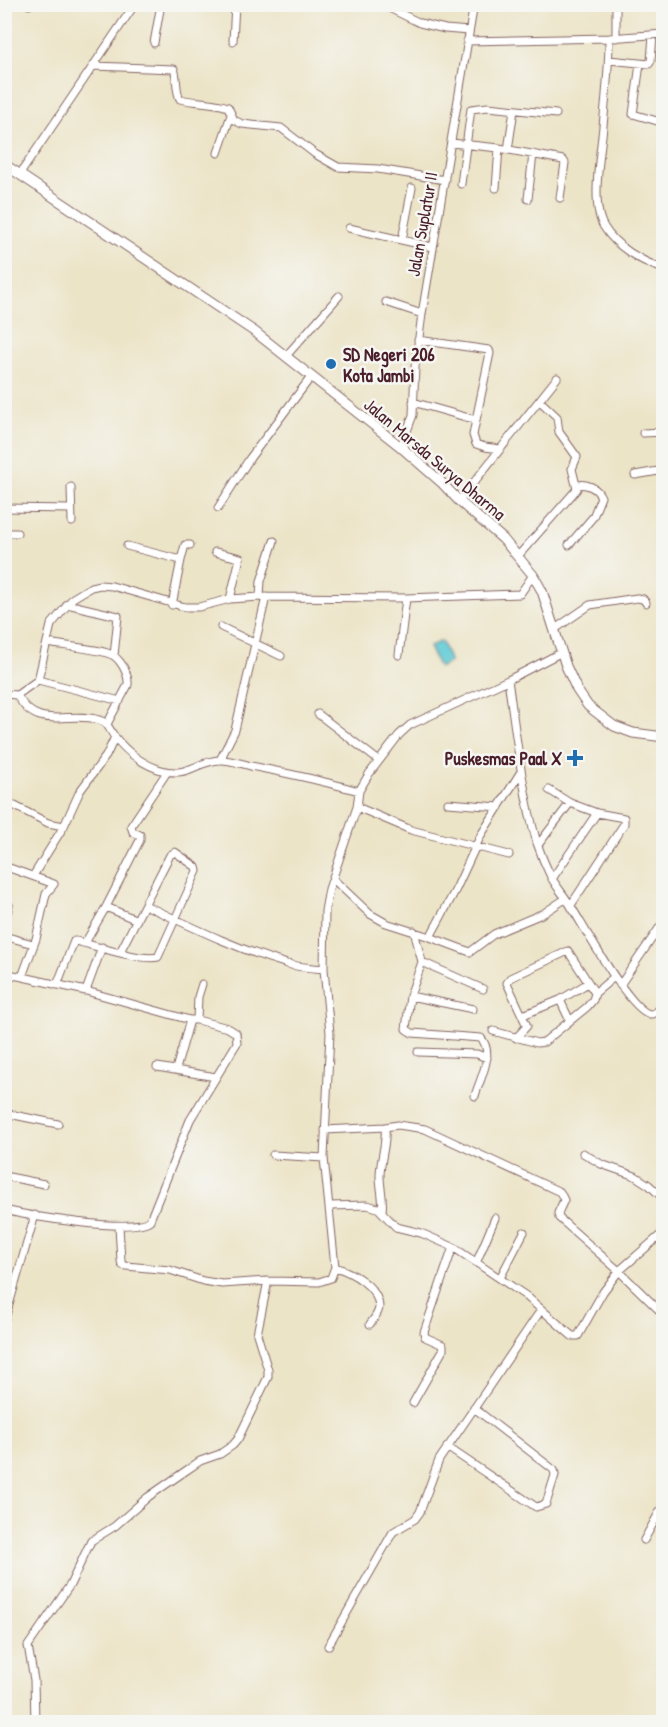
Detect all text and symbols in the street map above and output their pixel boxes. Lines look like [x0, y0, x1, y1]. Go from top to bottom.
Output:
street label: Jalan Suplatur II [401, 170, 443, 278]
place label: SD Negeri 206 Kota Jambi [343, 342, 435, 388]
marker: SD Negeri 206 Kota Jambi [324, 357, 338, 371]
street label: Jalan Marsda Surya Dharma [359, 392, 511, 526]
place label: Puskesmas Paal X [445, 746, 562, 771]
marker: Puskesmas Paal X [566, 749, 584, 767]

